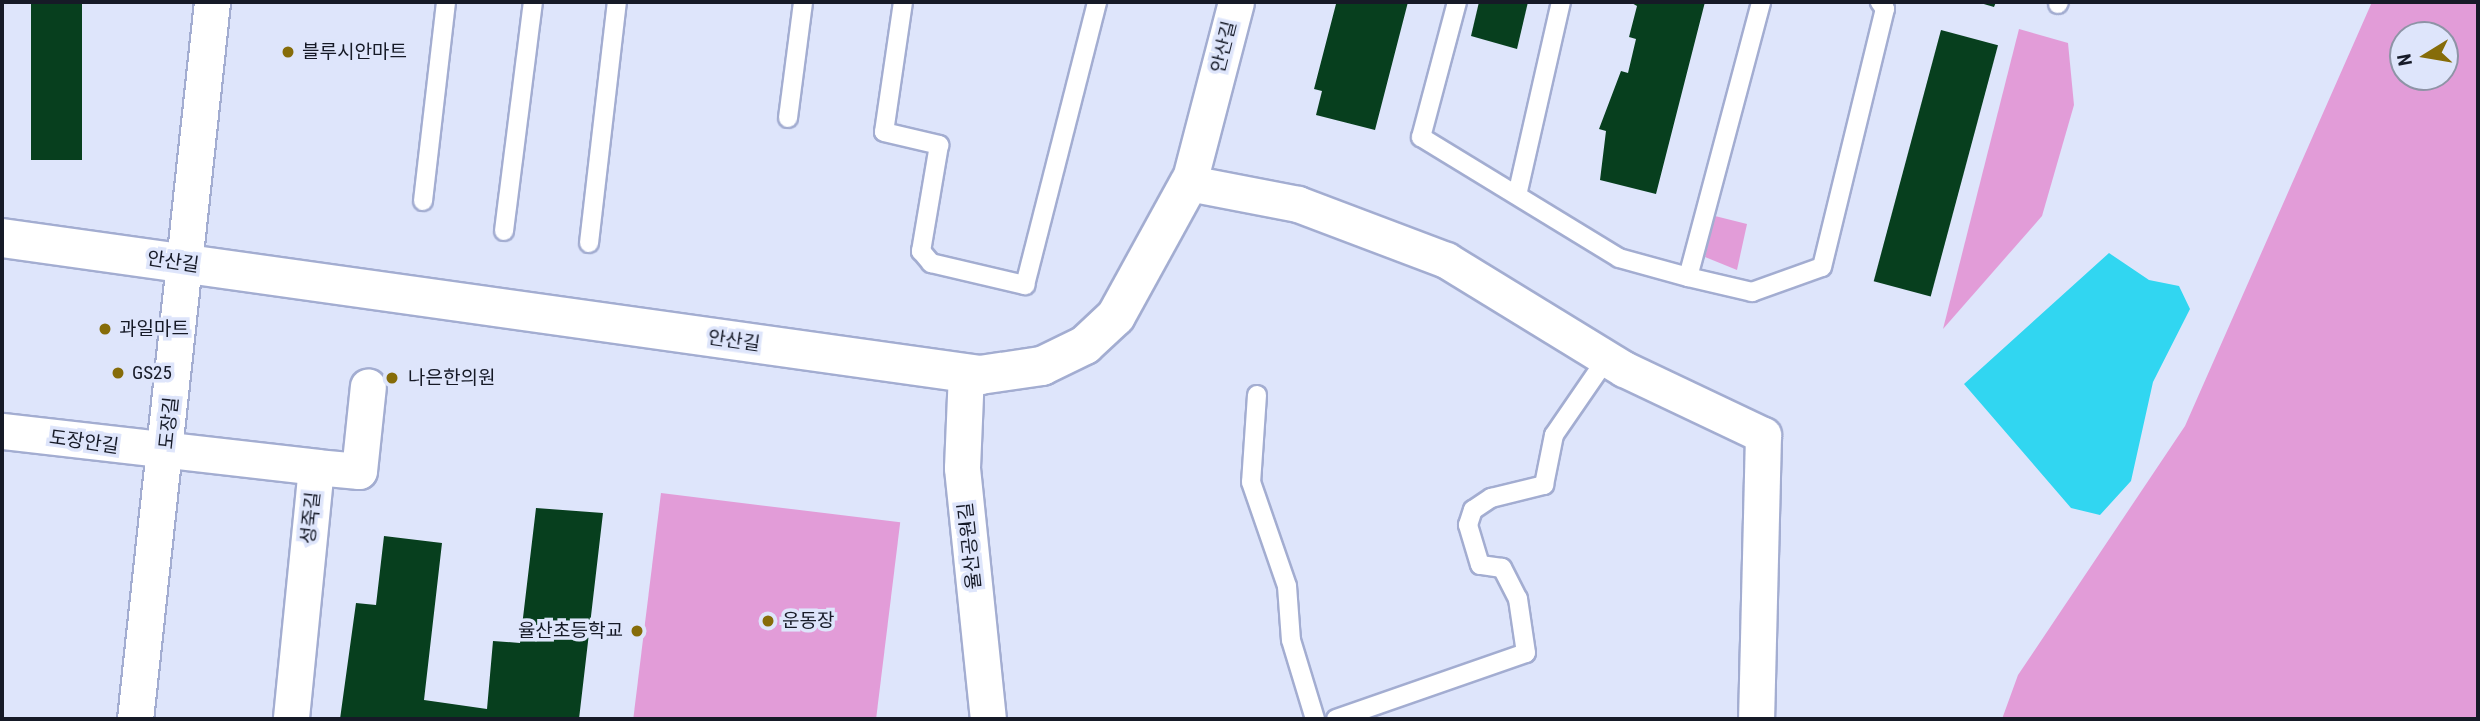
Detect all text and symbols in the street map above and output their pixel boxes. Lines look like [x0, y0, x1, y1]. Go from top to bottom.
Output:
street label: 안산길 [1207, 19, 1241, 75]
north arrow [2389, 21, 2459, 91]
place label: 블루시안마트 [302, 41, 407, 63]
marker: 블루시안마트 [280, 44, 296, 60]
text: N [2392, 52, 2417, 68]
street label: 안산길 [145, 247, 201, 277]
place label: 과일마트 [119, 318, 189, 340]
marker: 과일마트 [97, 321, 113, 337]
street label: 안산길 [706, 326, 762, 356]
place label: GS25 [132, 362, 172, 384]
marker: GS25 [110, 365, 126, 381]
place label: 나은한의원 [408, 367, 495, 389]
marker: 나은한의원 [382, 368, 402, 388]
street label: 도장길 [155, 396, 183, 450]
street label: 도장안길 [48, 426, 120, 458]
street label: 성죽길 [297, 491, 325, 545]
street label: 율산공원길 [954, 501, 986, 591]
place label: 운동장 [782, 610, 834, 632]
marker: 운동장 [760, 613, 776, 629]
place label: 율산초등학교 [518, 620, 623, 642]
marker: 율산초등학교 [629, 623, 645, 639]

